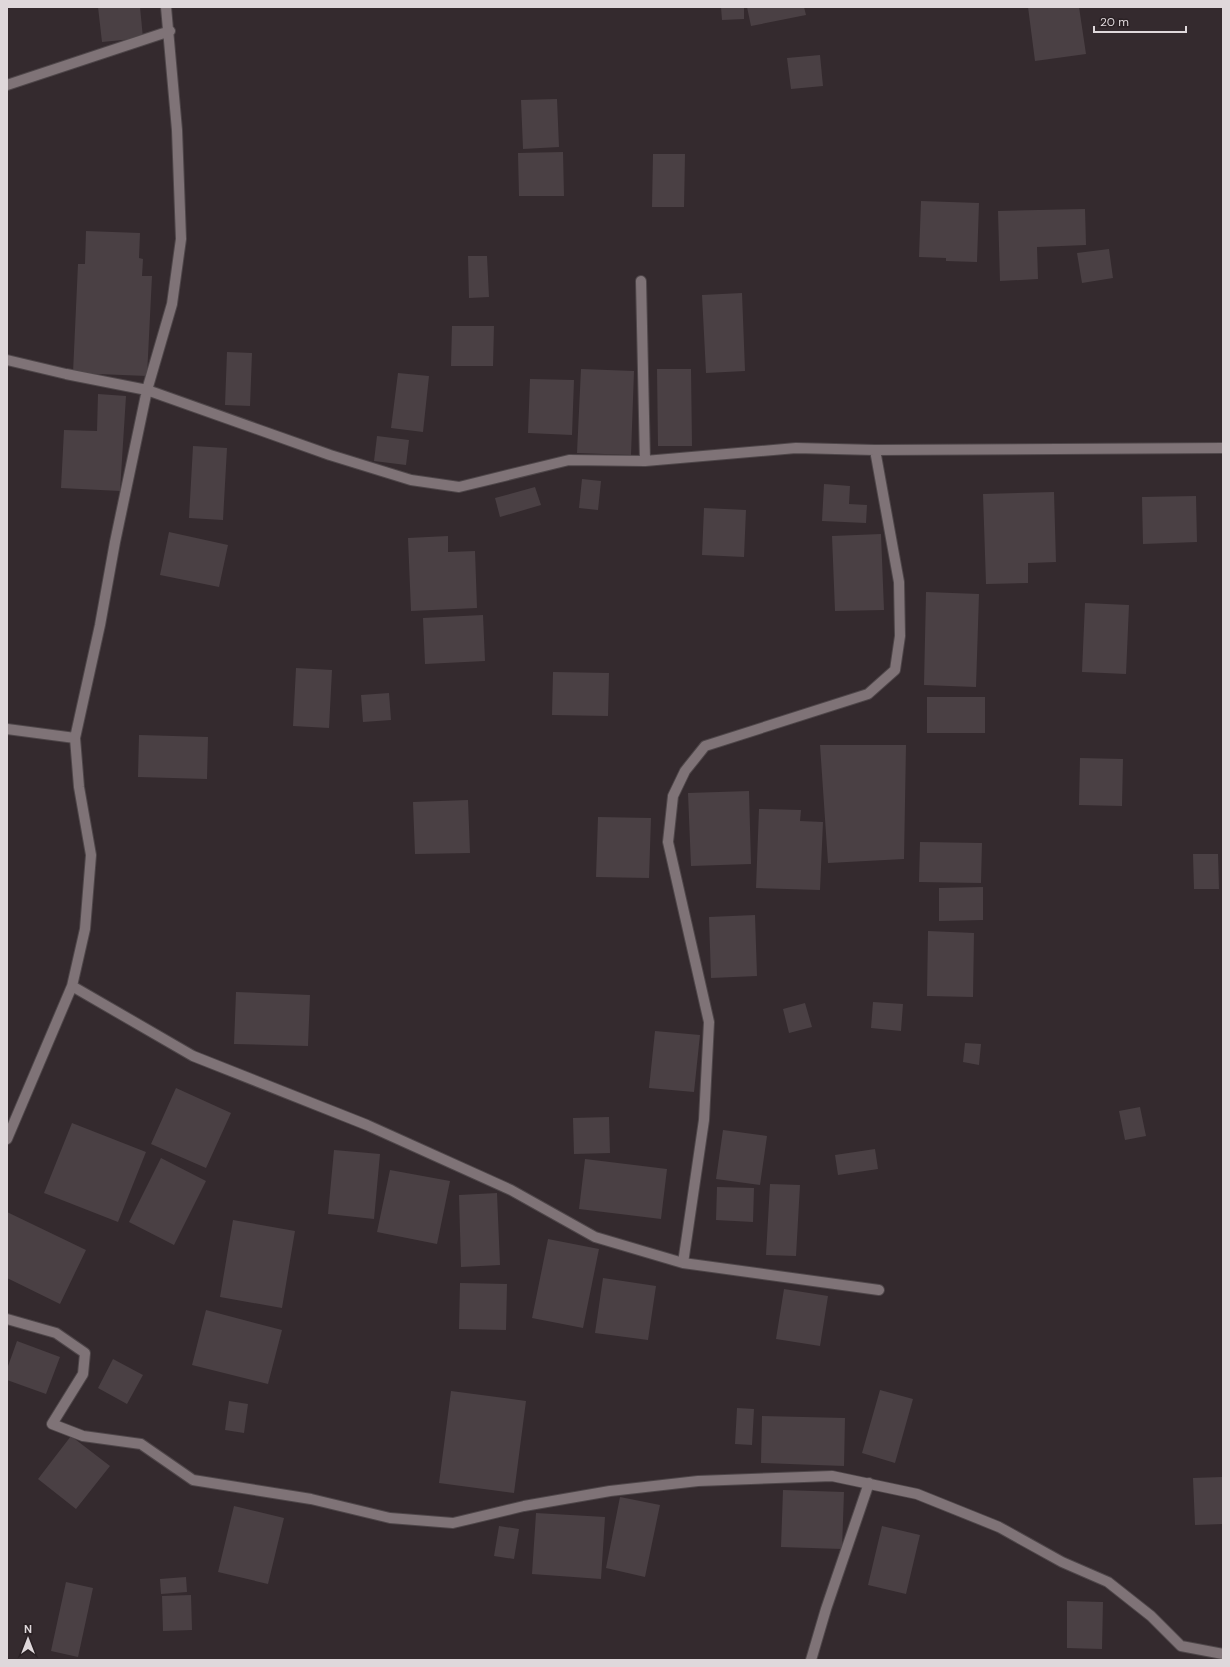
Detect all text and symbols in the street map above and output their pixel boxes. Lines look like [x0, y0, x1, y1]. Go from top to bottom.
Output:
scale bar [1094, 8, 1186, 34]
text: 20 m [1100, 14, 1129, 30]
north arrow [8, 1619, 48, 1659]
text: N [24, 1622, 32, 1636]

